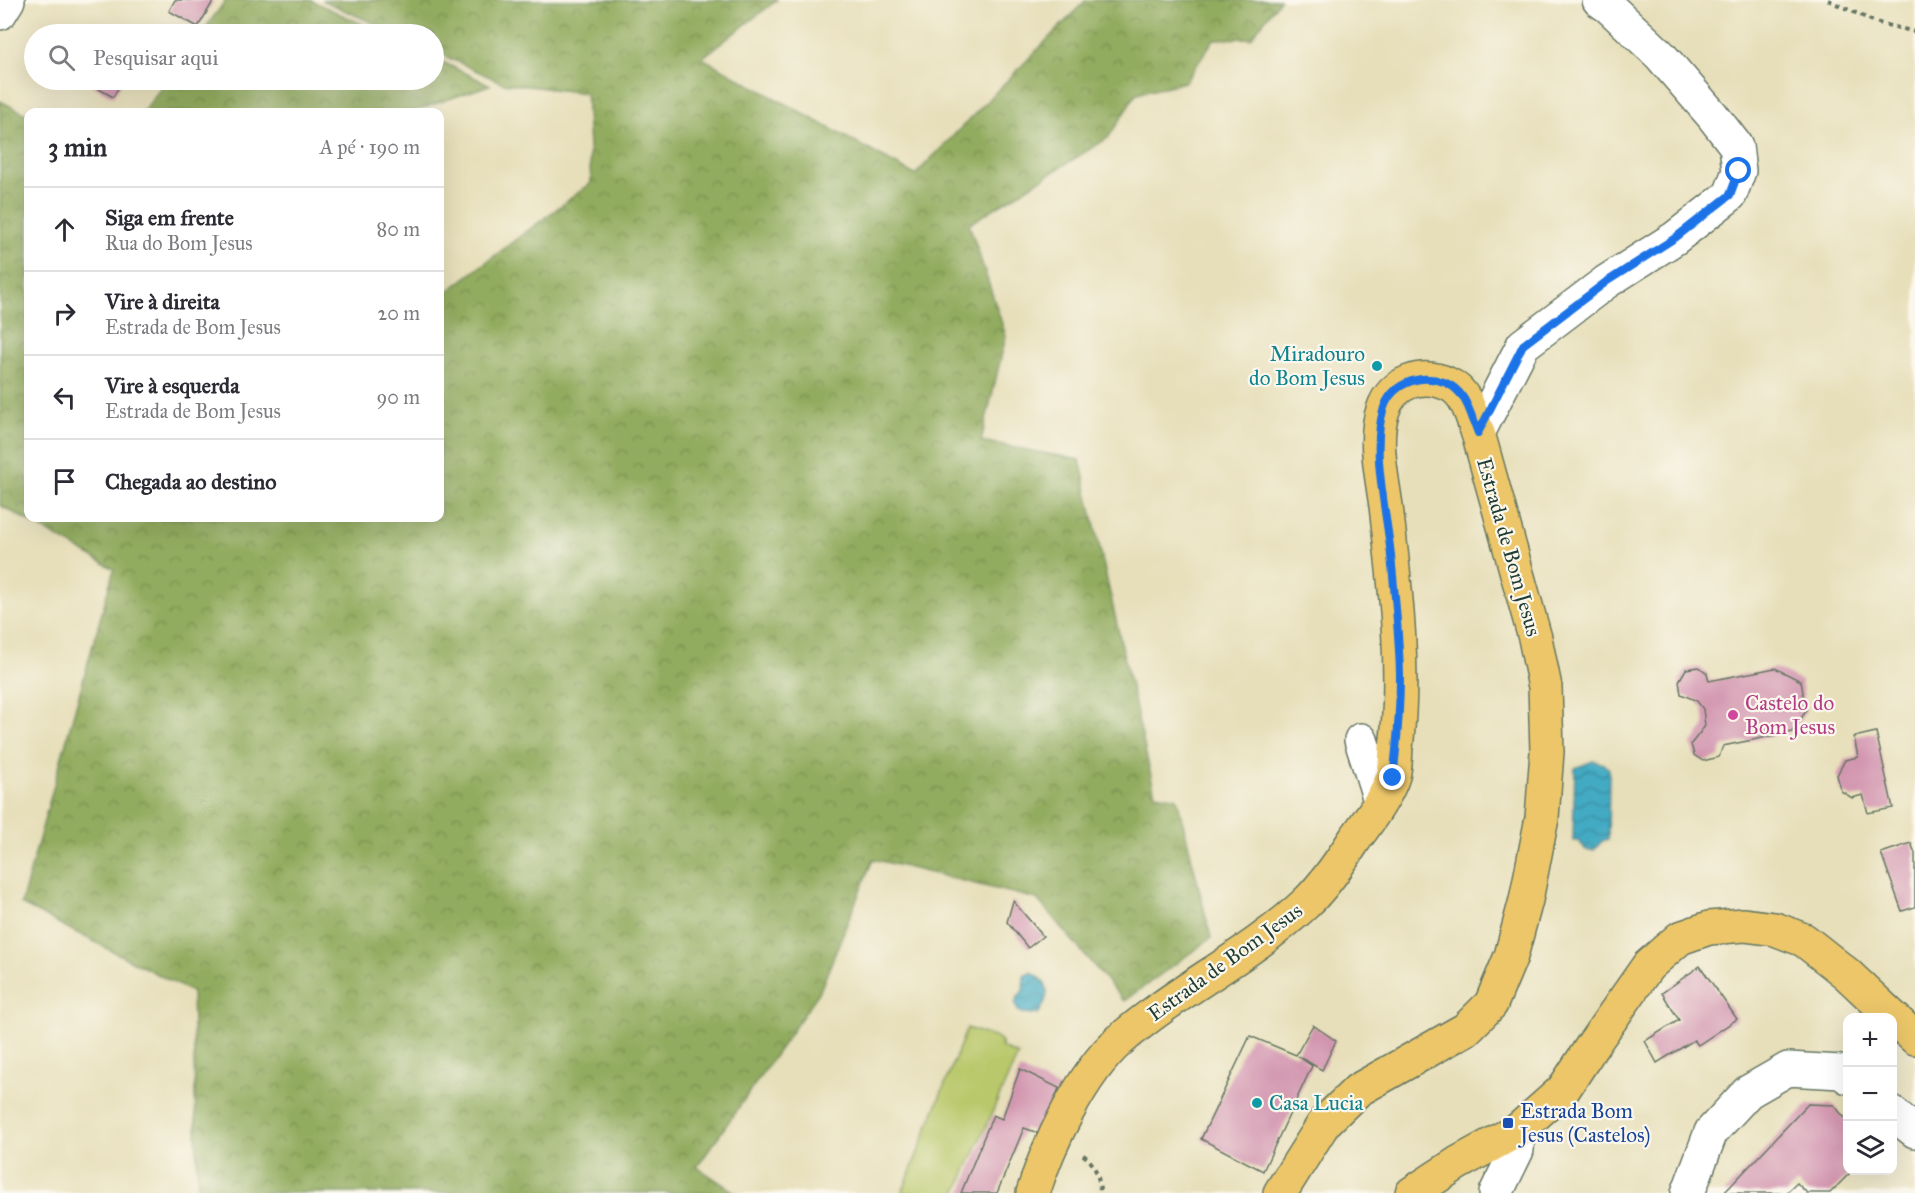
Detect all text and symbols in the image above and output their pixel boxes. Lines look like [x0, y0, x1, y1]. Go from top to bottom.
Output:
search box [24, 24, 444, 90]
icon: search [45, 41, 78, 74]
text: Pesquisar aqui [93, 44, 218, 71]
text: 3 min [48, 131, 107, 163]
text: A pé · 190 m [320, 135, 420, 159]
route start [1725, 157, 1751, 183]
text: Siga em frente [105, 204, 234, 231]
icon: ahead [48, 213, 81, 246]
text: 80 m [377, 217, 420, 241]
text: Rua do Bom Jesus [105, 231, 253, 255]
text: Vire à direita [105, 288, 220, 315]
icon: right [48, 297, 81, 330]
text: 20 m [377, 301, 420, 325]
text: Estrada de Bom Jesus [105, 315, 281, 339]
place label: Miradouro do Bom Jesus [1249, 341, 1365, 391]
marker: Miradouro do Bom Jesus [1370, 359, 1384, 373]
text: Vire à esquerda [105, 372, 239, 399]
icon: left [48, 381, 81, 414]
text: 90 m [377, 385, 420, 409]
text: Estrada de Bom Jesus [105, 399, 281, 423]
street label: Estrada de Bom Jesus [1471, 455, 1547, 639]
icon: arrive [48, 465, 81, 498]
text: Chegada ao destino [105, 468, 276, 495]
place label: Castelo do Bom Jesus [1745, 690, 1835, 740]
marker: Castelo do Bom Jesus [1726, 708, 1740, 722]
route end [1379, 764, 1405, 790]
street label: Estrada de Bom Jesus [1143, 897, 1307, 1027]
map controls [1843, 1013, 1897, 1175]
button: + [1843, 1013, 1897, 1067]
button: − [1843, 1067, 1897, 1121]
place label: Casa Lucia [1269, 1090, 1364, 1116]
marker: Casa Lucia [1250, 1096, 1264, 1110]
place label: Estrada Bom Jesus (Castelos) [1518, 1098, 1651, 1148]
marker: Estrada Bom Jesus (Castelos) [1501, 1116, 1515, 1130]
button: layers [1843, 1121, 1897, 1175]

